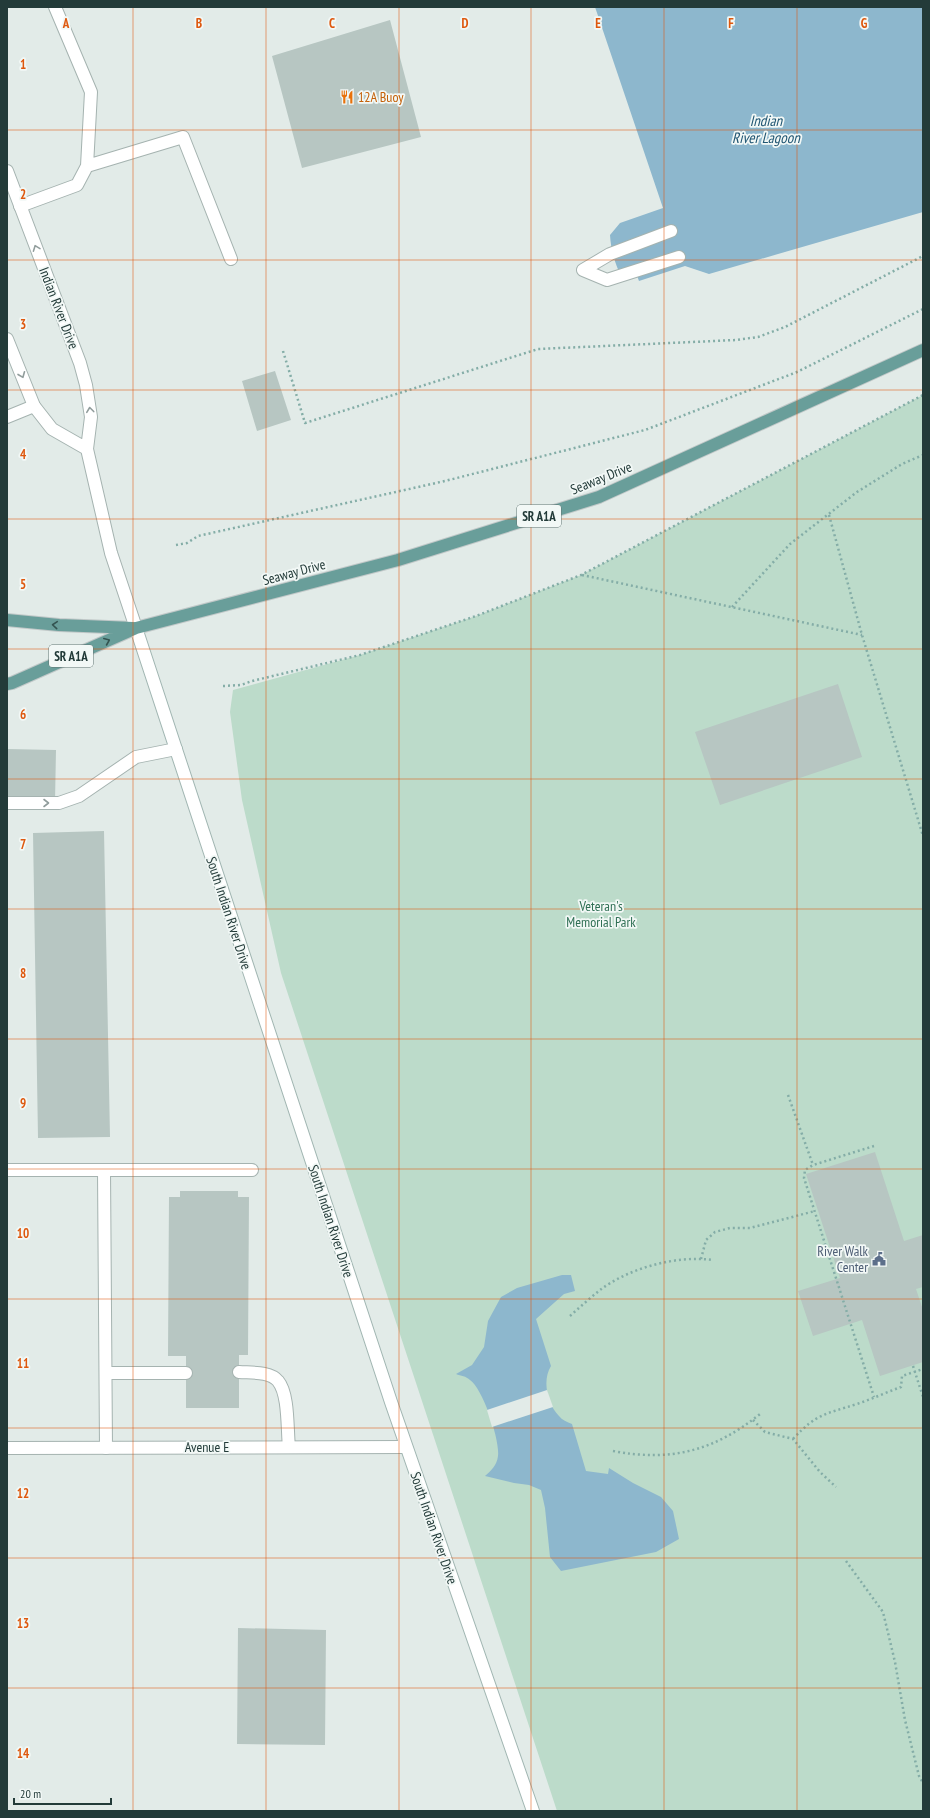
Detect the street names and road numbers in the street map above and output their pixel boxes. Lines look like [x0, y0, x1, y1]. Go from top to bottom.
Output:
street label: Indian River Drive [35, 264, 83, 352]
street label: Seaway Drive [568, 457, 634, 498]
road number: SR A1A [517, 505, 561, 527]
street label: Seaway Drive [261, 555, 328, 589]
road number: SR A1A [49, 645, 93, 667]
street label: South Indian River Drive [202, 854, 256, 972]
street label: South Indian River Drive [304, 1162, 358, 1280]
street label: Avenue E [185, 1438, 229, 1456]
street label: South Indian River Drive [406, 1470, 462, 1587]

